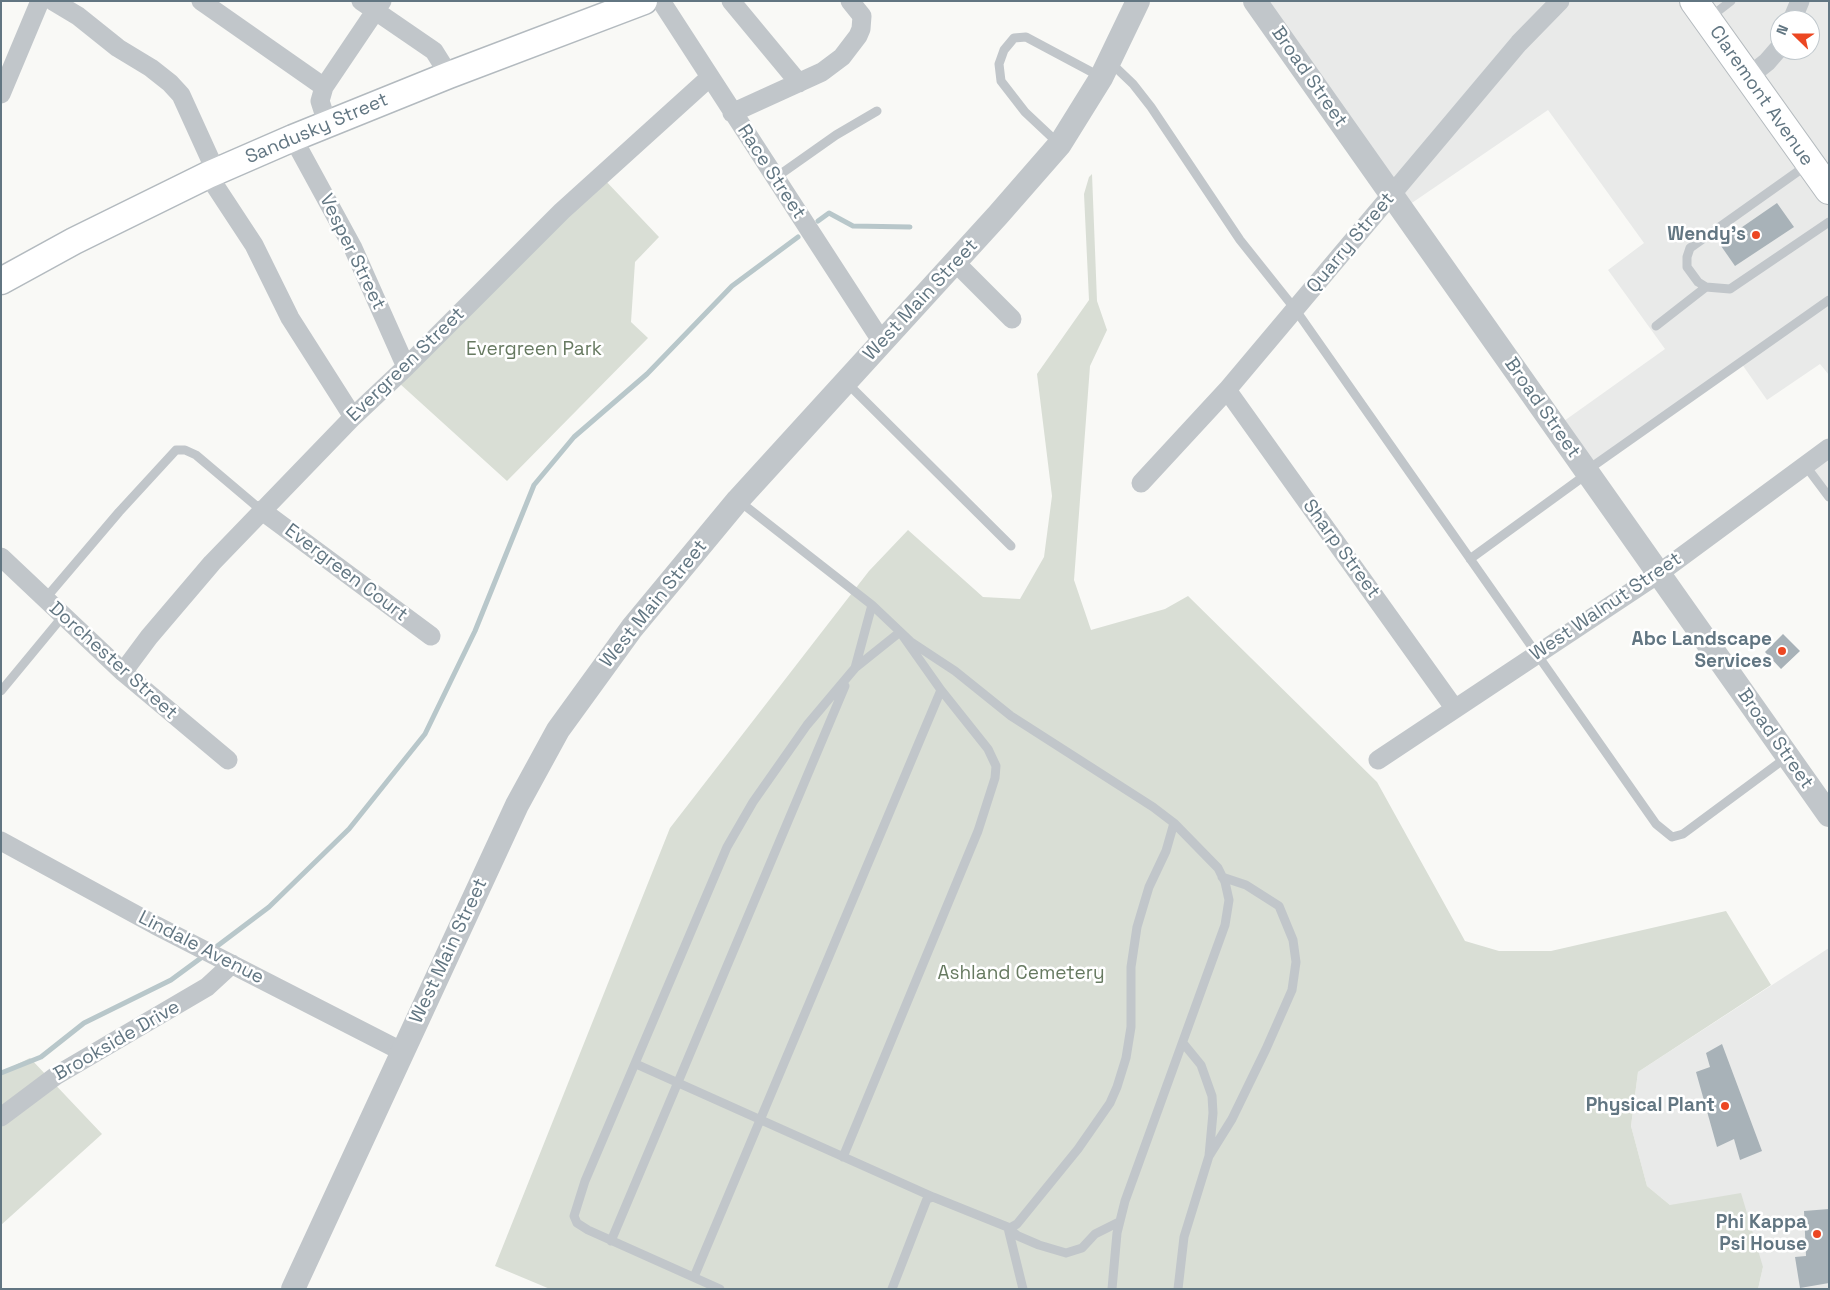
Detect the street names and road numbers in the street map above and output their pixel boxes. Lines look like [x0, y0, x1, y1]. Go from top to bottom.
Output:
street label: Claremont Avenue [1704, 21, 1818, 171]
street label: Broad Street [1266, 23, 1352, 131]
street label: Sandusky Street [242, 89, 392, 169]
street label: Race Street [732, 120, 810, 224]
street label: Quarry Street [1302, 188, 1400, 298]
street label: Vesper Street [314, 190, 390, 314]
street label: West Main Street [859, 235, 983, 365]
street label: Evergreen Street [342, 303, 470, 427]
street label: Broad Street [1499, 354, 1585, 462]
street label: Sharp Street [1298, 495, 1384, 603]
street label: Evergreen Court [280, 519, 412, 627]
street label: West Main Street [596, 536, 712, 672]
street label: West Walnut Street [1526, 548, 1686, 666]
street label: Dorchester Street [44, 597, 182, 725]
street label: Broad Street [1732, 685, 1818, 793]
street label: West Main Street [405, 875, 493, 1027]
street label: Lindale Avenue [134, 907, 268, 989]
street label: Brookside Drive [50, 996, 184, 1086]

